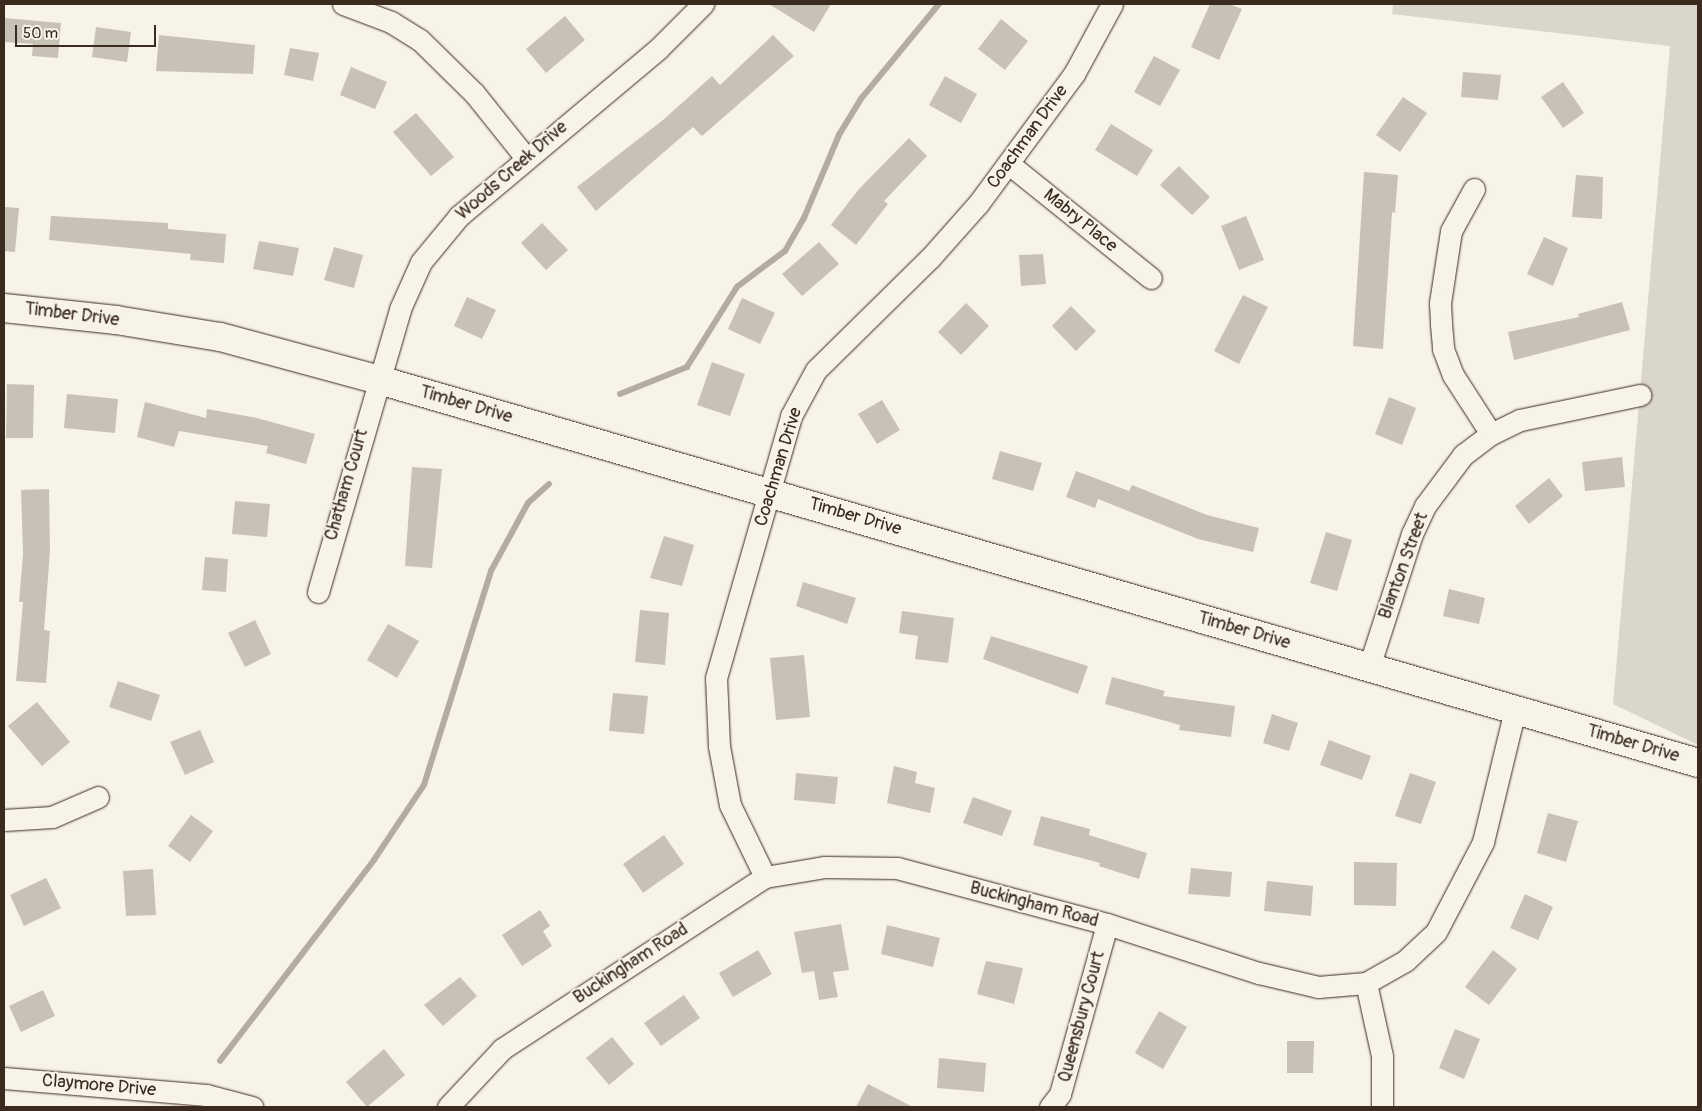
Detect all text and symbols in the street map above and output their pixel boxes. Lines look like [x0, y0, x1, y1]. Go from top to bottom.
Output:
scale bar [18, 15, 159, 47]
text: 50 m [23, 24, 58, 43]
street label: Coachman Drive [983, 81, 1073, 193]
street label: Woods Creek Drive [452, 117, 572, 225]
street label: Mabry Place [1039, 185, 1121, 257]
street label: Timber Drive [23, 298, 121, 332]
street label: Timber Drive [417, 381, 515, 429]
street label: Coachman Drive [751, 405, 807, 529]
street label: Chatham Court [321, 427, 373, 543]
street label: Timber Drive [806, 493, 904, 541]
street label: Blanton Street [1375, 510, 1433, 622]
street label: Timber Drive [1195, 607, 1293, 655]
street label: Timber Drive [1584, 720, 1682, 768]
street label: Buckingham Road [967, 877, 1101, 933]
street label: Buckingham Road [570, 919, 692, 1009]
street label: Queensbury Court [1054, 949, 1110, 1085]
street label: Claymore Drive [41, 1070, 157, 1102]

